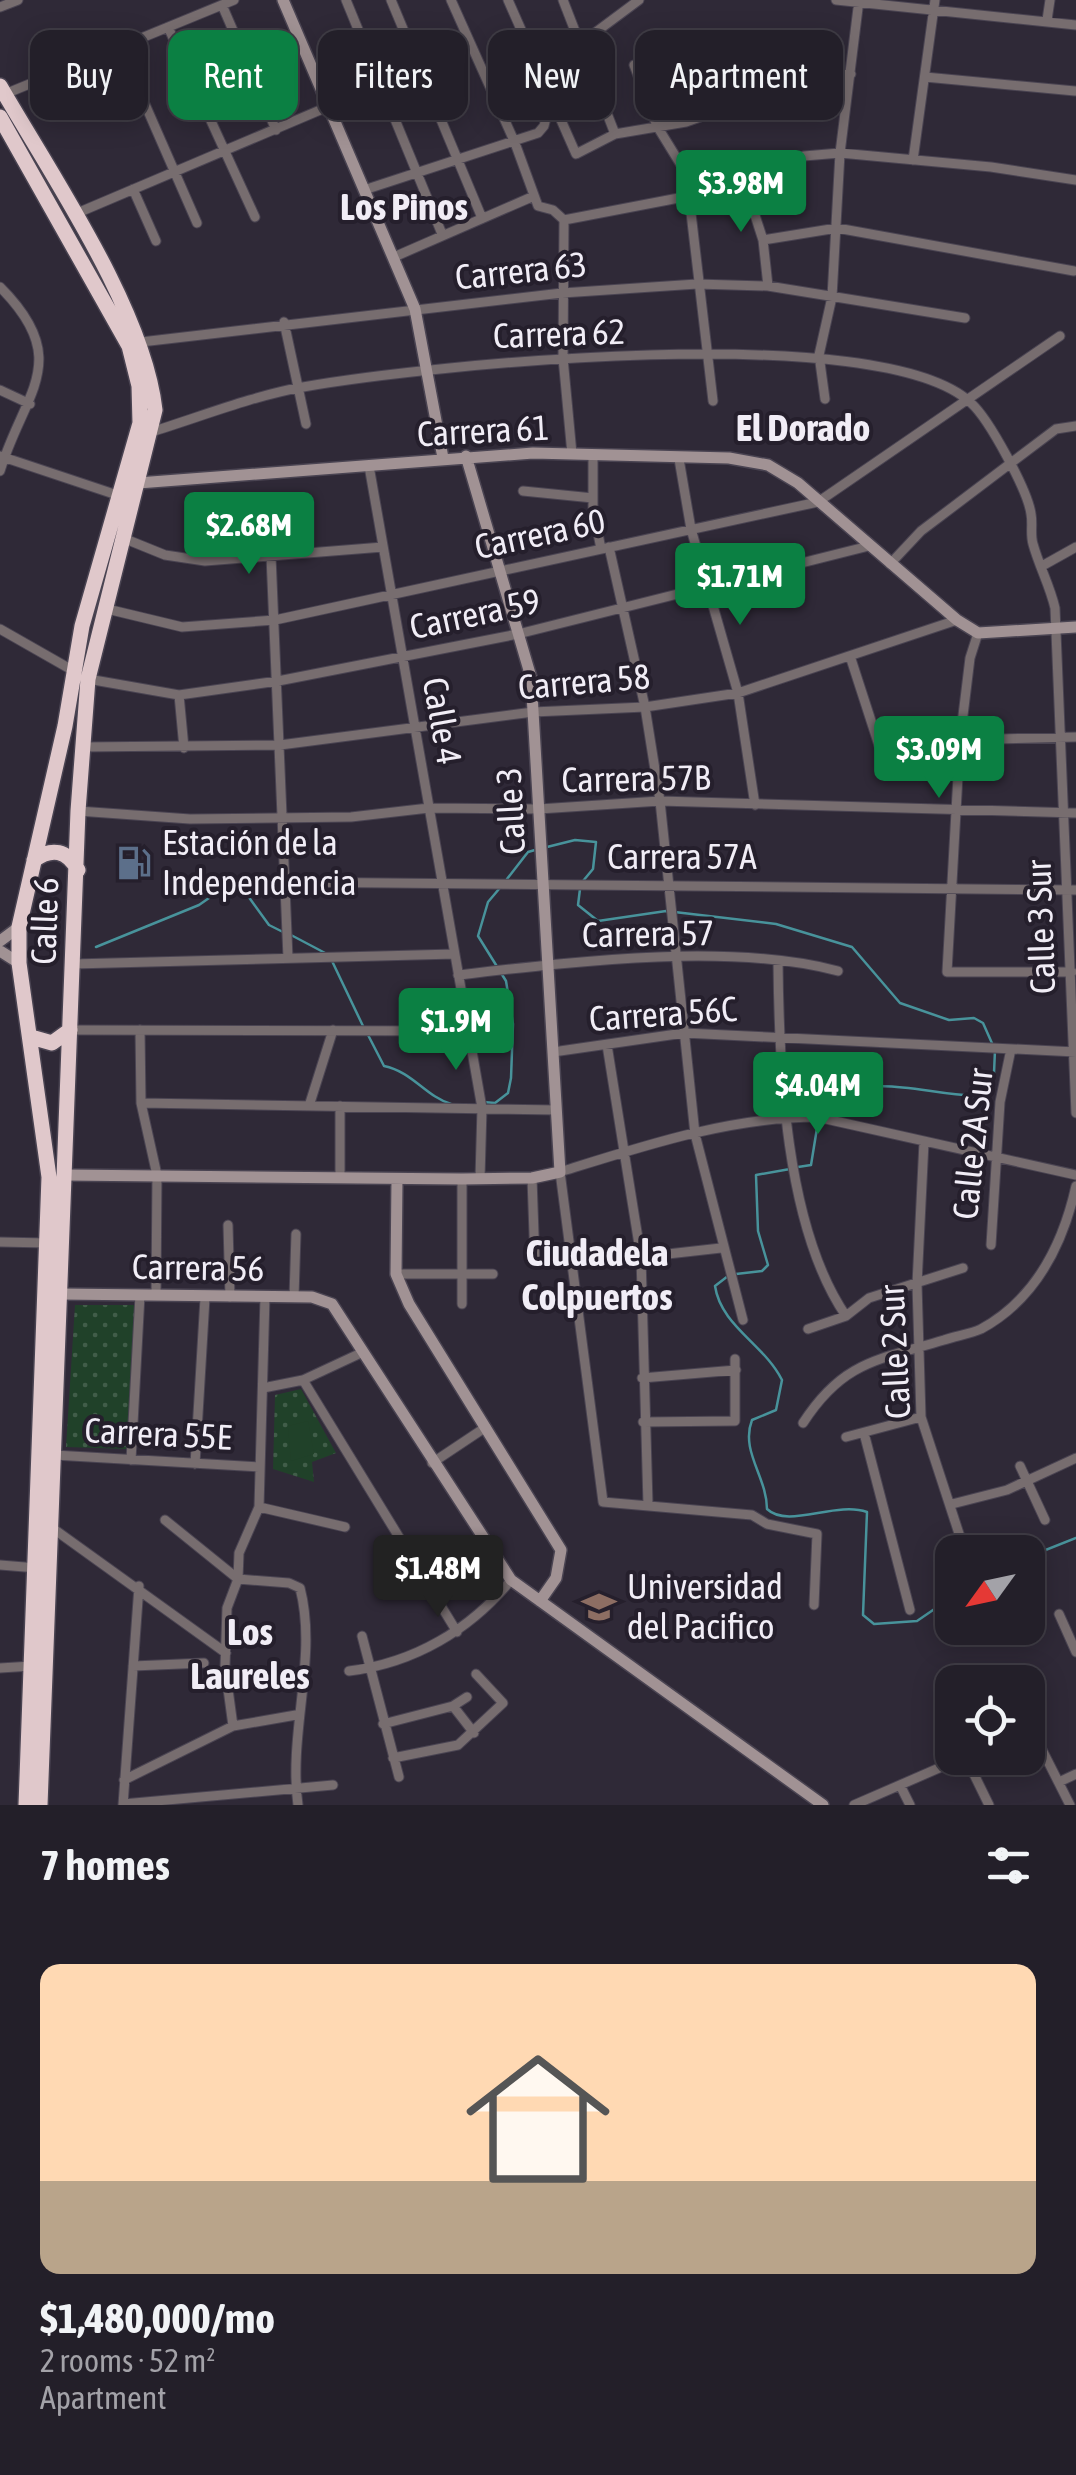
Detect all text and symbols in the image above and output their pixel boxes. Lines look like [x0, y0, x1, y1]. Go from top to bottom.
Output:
chip: Buy [30, 30, 148, 120]
chip: Rent [168, 30, 298, 120]
chip: Filters [318, 30, 468, 120]
chip: New [488, 30, 615, 120]
chip: Apartment [635, 30, 843, 120]
pin: $3.98M [660, 150, 822, 235]
text: $3.98M [698, 164, 784, 201]
district label: Los Pinos [340, 185, 468, 228]
street label: Carrera 63 [453, 243, 589, 297]
street label: Carrera 62 [492, 311, 626, 355]
district label: El Dorado [736, 406, 870, 449]
street label: Carrera 61 [416, 407, 550, 453]
pin: $2.68M [168, 492, 330, 577]
street label: Carrera 60 [471, 500, 609, 566]
text: $2.68M [206, 506, 292, 543]
pin: $1.71M [659, 543, 821, 628]
text: $1.71M [697, 557, 783, 594]
street label: Carrera 59 [406, 580, 544, 646]
street label: Carrera 58 [516, 655, 651, 707]
street label: Calle 4 [416, 674, 470, 767]
pin: $3.09M [858, 716, 1020, 801]
text: $3.09M [896, 730, 982, 767]
street label: Carrera 57B [561, 757, 711, 799]
street label: Calle 3 [488, 766, 532, 856]
place label: Estación de la Independencia [162, 822, 357, 902]
street label: Carrera 57A [607, 836, 758, 876]
fuel station icon: Estación de la Independencia [115, 844, 153, 882]
street label: Calle 3 Sur [1018, 859, 1062, 995]
street label: Calle 6 [22, 877, 66, 965]
street label: Carrera 57 [582, 912, 714, 954]
pin: $1.9M [386, 988, 526, 1073]
street label: Carrera 56C [588, 988, 738, 1038]
text: $1.9M [421, 1002, 491, 1039]
pin: $4.04M [737, 1052, 899, 1137]
text: $4.04M [775, 1066, 861, 1103]
street label: Calle 2A Sur [944, 1066, 1000, 1221]
district label: Ciudadela Colpuertos [521, 1231, 673, 1318]
street label: Carrera 56 [132, 1246, 264, 1288]
street label: Calle 2 Sur [870, 1283, 917, 1420]
street label: Carrera 55E [84, 1409, 233, 1457]
pin: $1.48M [357, 1535, 519, 1620]
north arrow [935, 1535, 1045, 1645]
map controls [935, 1535, 1045, 1775]
text: $1.48M [395, 1549, 481, 1586]
place label: Universidad del Pacifico [627, 1566, 783, 1646]
school or university icon: Universidad del Pacifico [580, 1588, 618, 1626]
district label: Los Laureles [190, 1610, 310, 1697]
button: locate [935, 1665, 1045, 1775]
icon: filters [981, 1838, 1036, 1893]
text: 7 homes [40, 1841, 170, 1889]
icon: home [448, 2029, 628, 2209]
text: $1,480,000/mo [40, 2294, 275, 2342]
text: 2 rooms · 52 m² [40, 2342, 215, 2379]
text: Apartment [40, 2379, 166, 2416]

